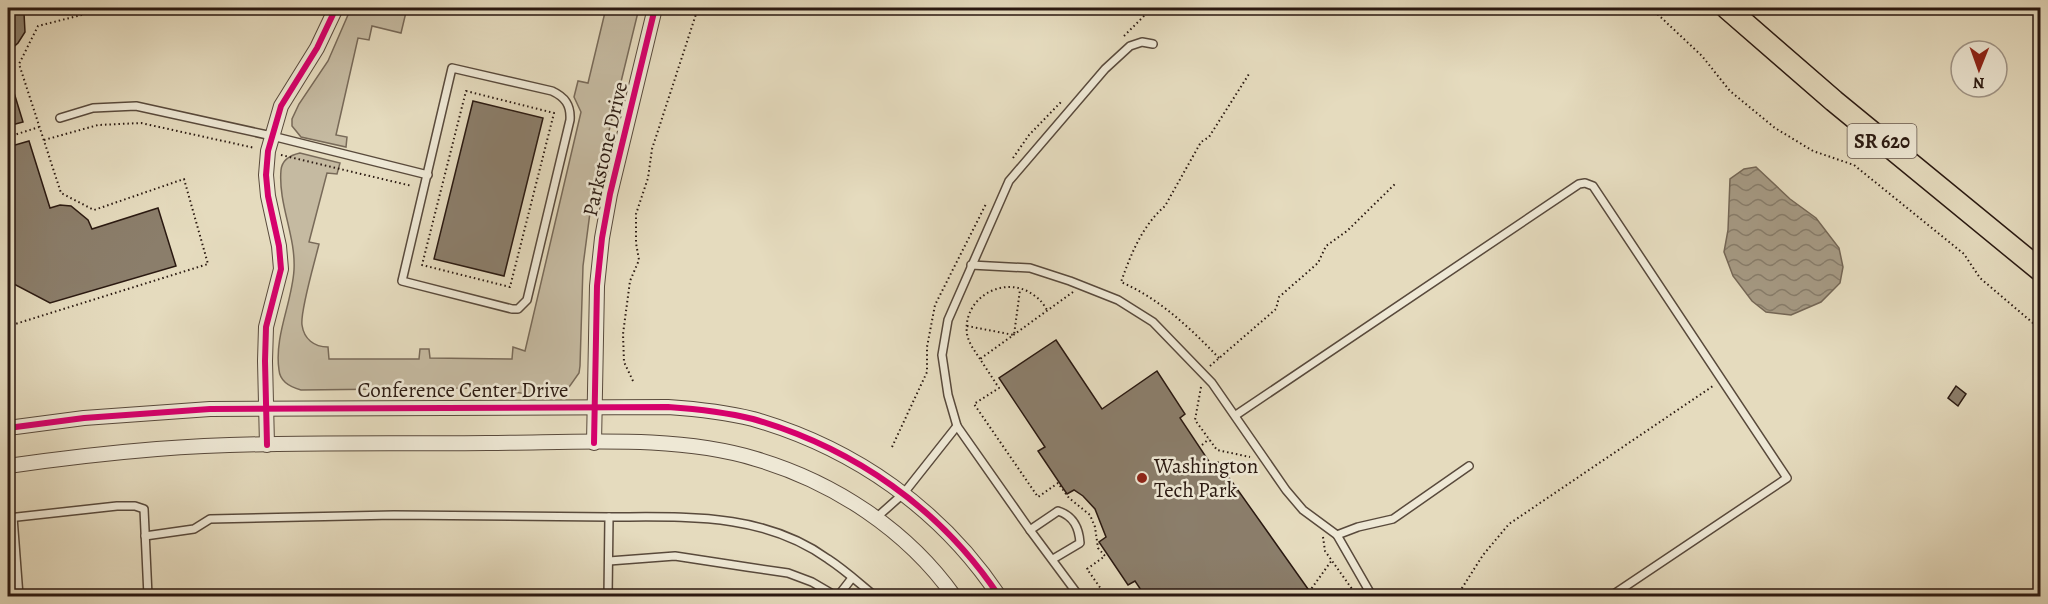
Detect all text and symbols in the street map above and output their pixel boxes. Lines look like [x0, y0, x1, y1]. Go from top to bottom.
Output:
north arrow [1949, 39, 2009, 99]
text: N [1972, 72, 1985, 94]
street label: Parkstone Drive [576, 79, 634, 219]
road number: SR 620 [1848, 124, 1916, 158]
street label: Conference Center Drive [358, 376, 568, 404]
place label: Washington Tech Park [1153, 452, 1258, 504]
marker: Washington Tech Park [1135, 471, 1149, 485]

